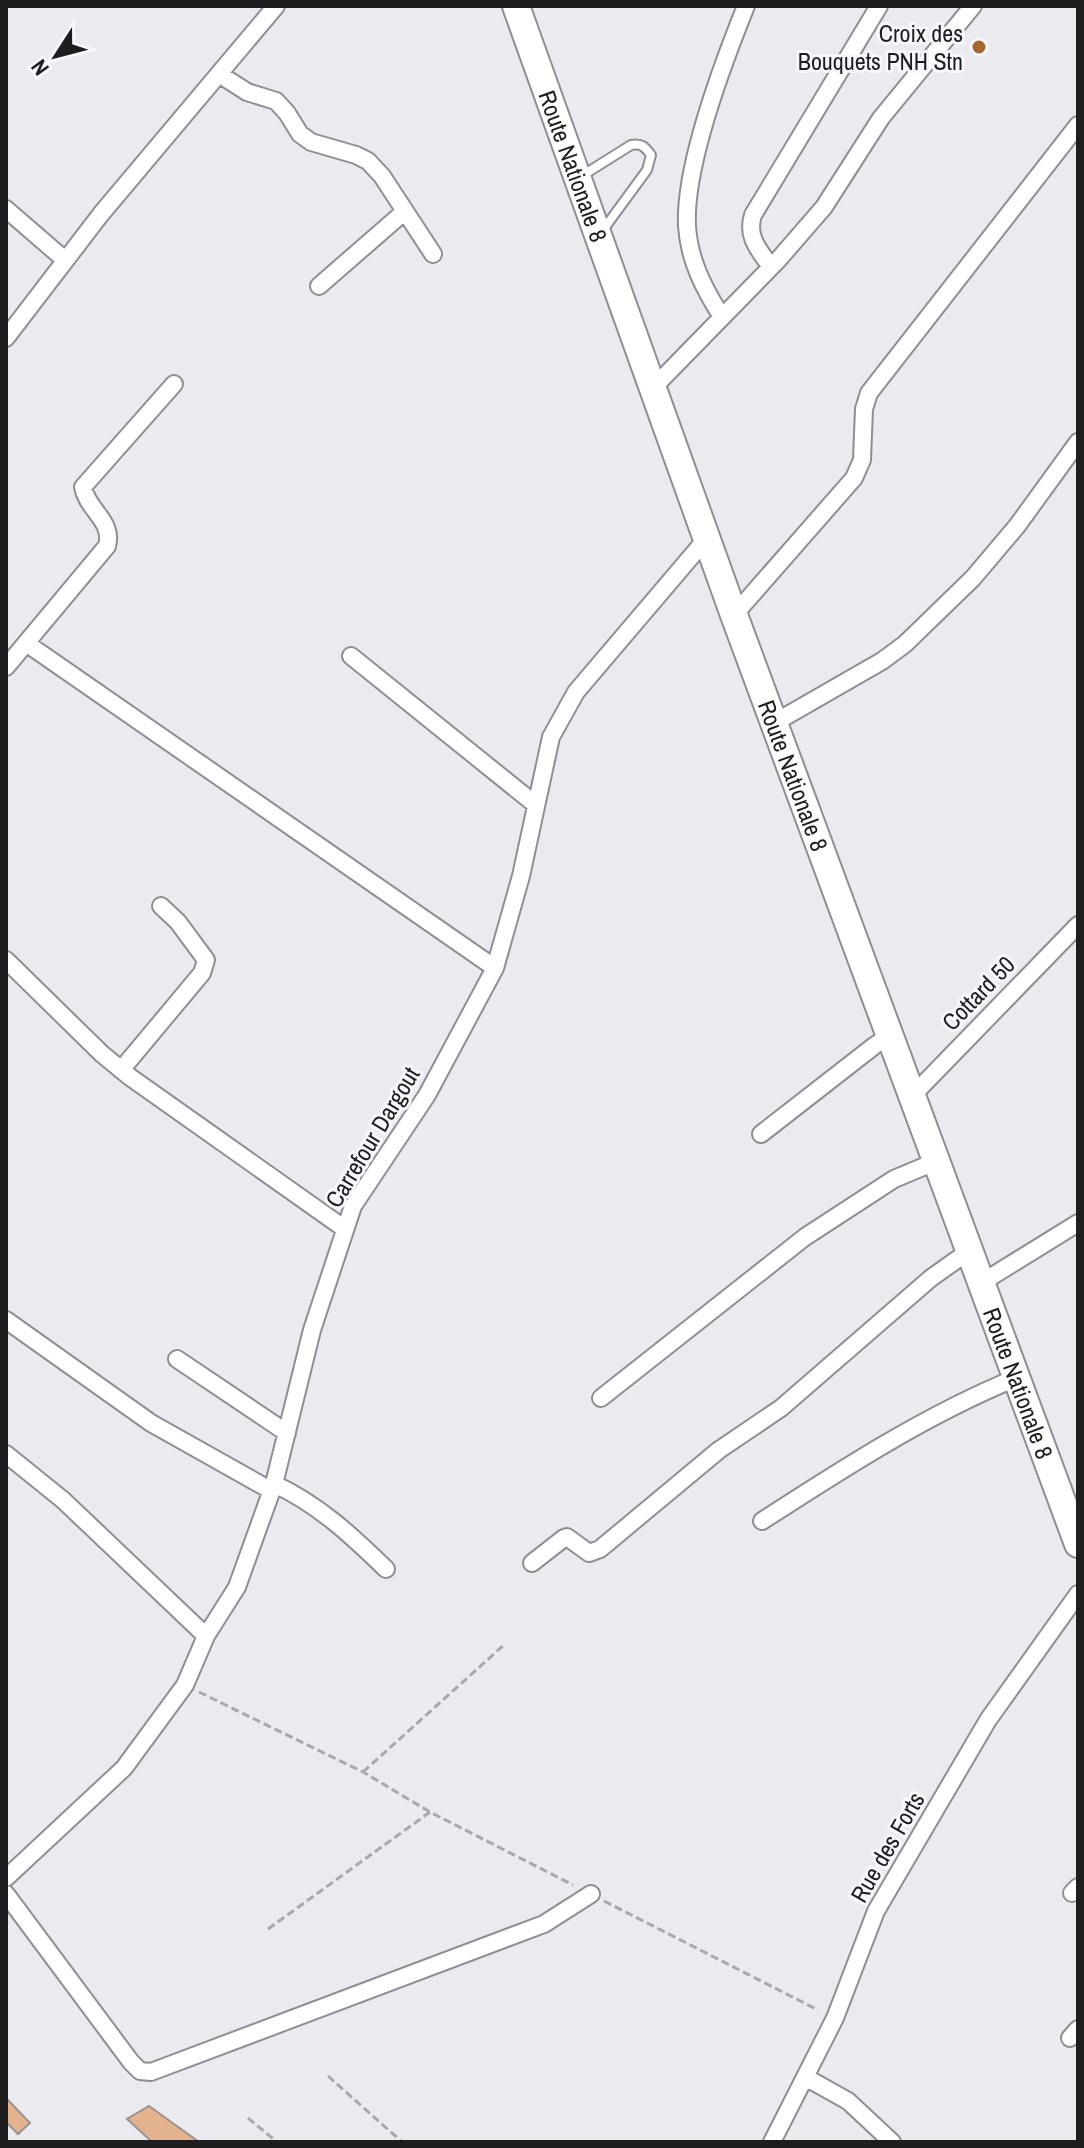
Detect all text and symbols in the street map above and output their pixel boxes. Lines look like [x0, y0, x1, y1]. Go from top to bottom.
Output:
north arrow [16, 16, 96, 96]
place label: Croix des Bouquets PNH Stn [798, 17, 963, 77]
marker: Croix des Bouquets PNH Stn [970, 38, 988, 56]
text: N [24, 54, 56, 82]
street label: Route Nationale 8 [531, 86, 615, 246]
street label: Route Nationale 8 [751, 695, 836, 856]
street label: Cottard 50 [935, 949, 1021, 1037]
street label: Carrefour Dargout [317, 1060, 427, 1213]
street label: Route Nationale 8 [976, 1303, 1061, 1463]
street label: Rue des Forts [842, 1786, 932, 1908]

